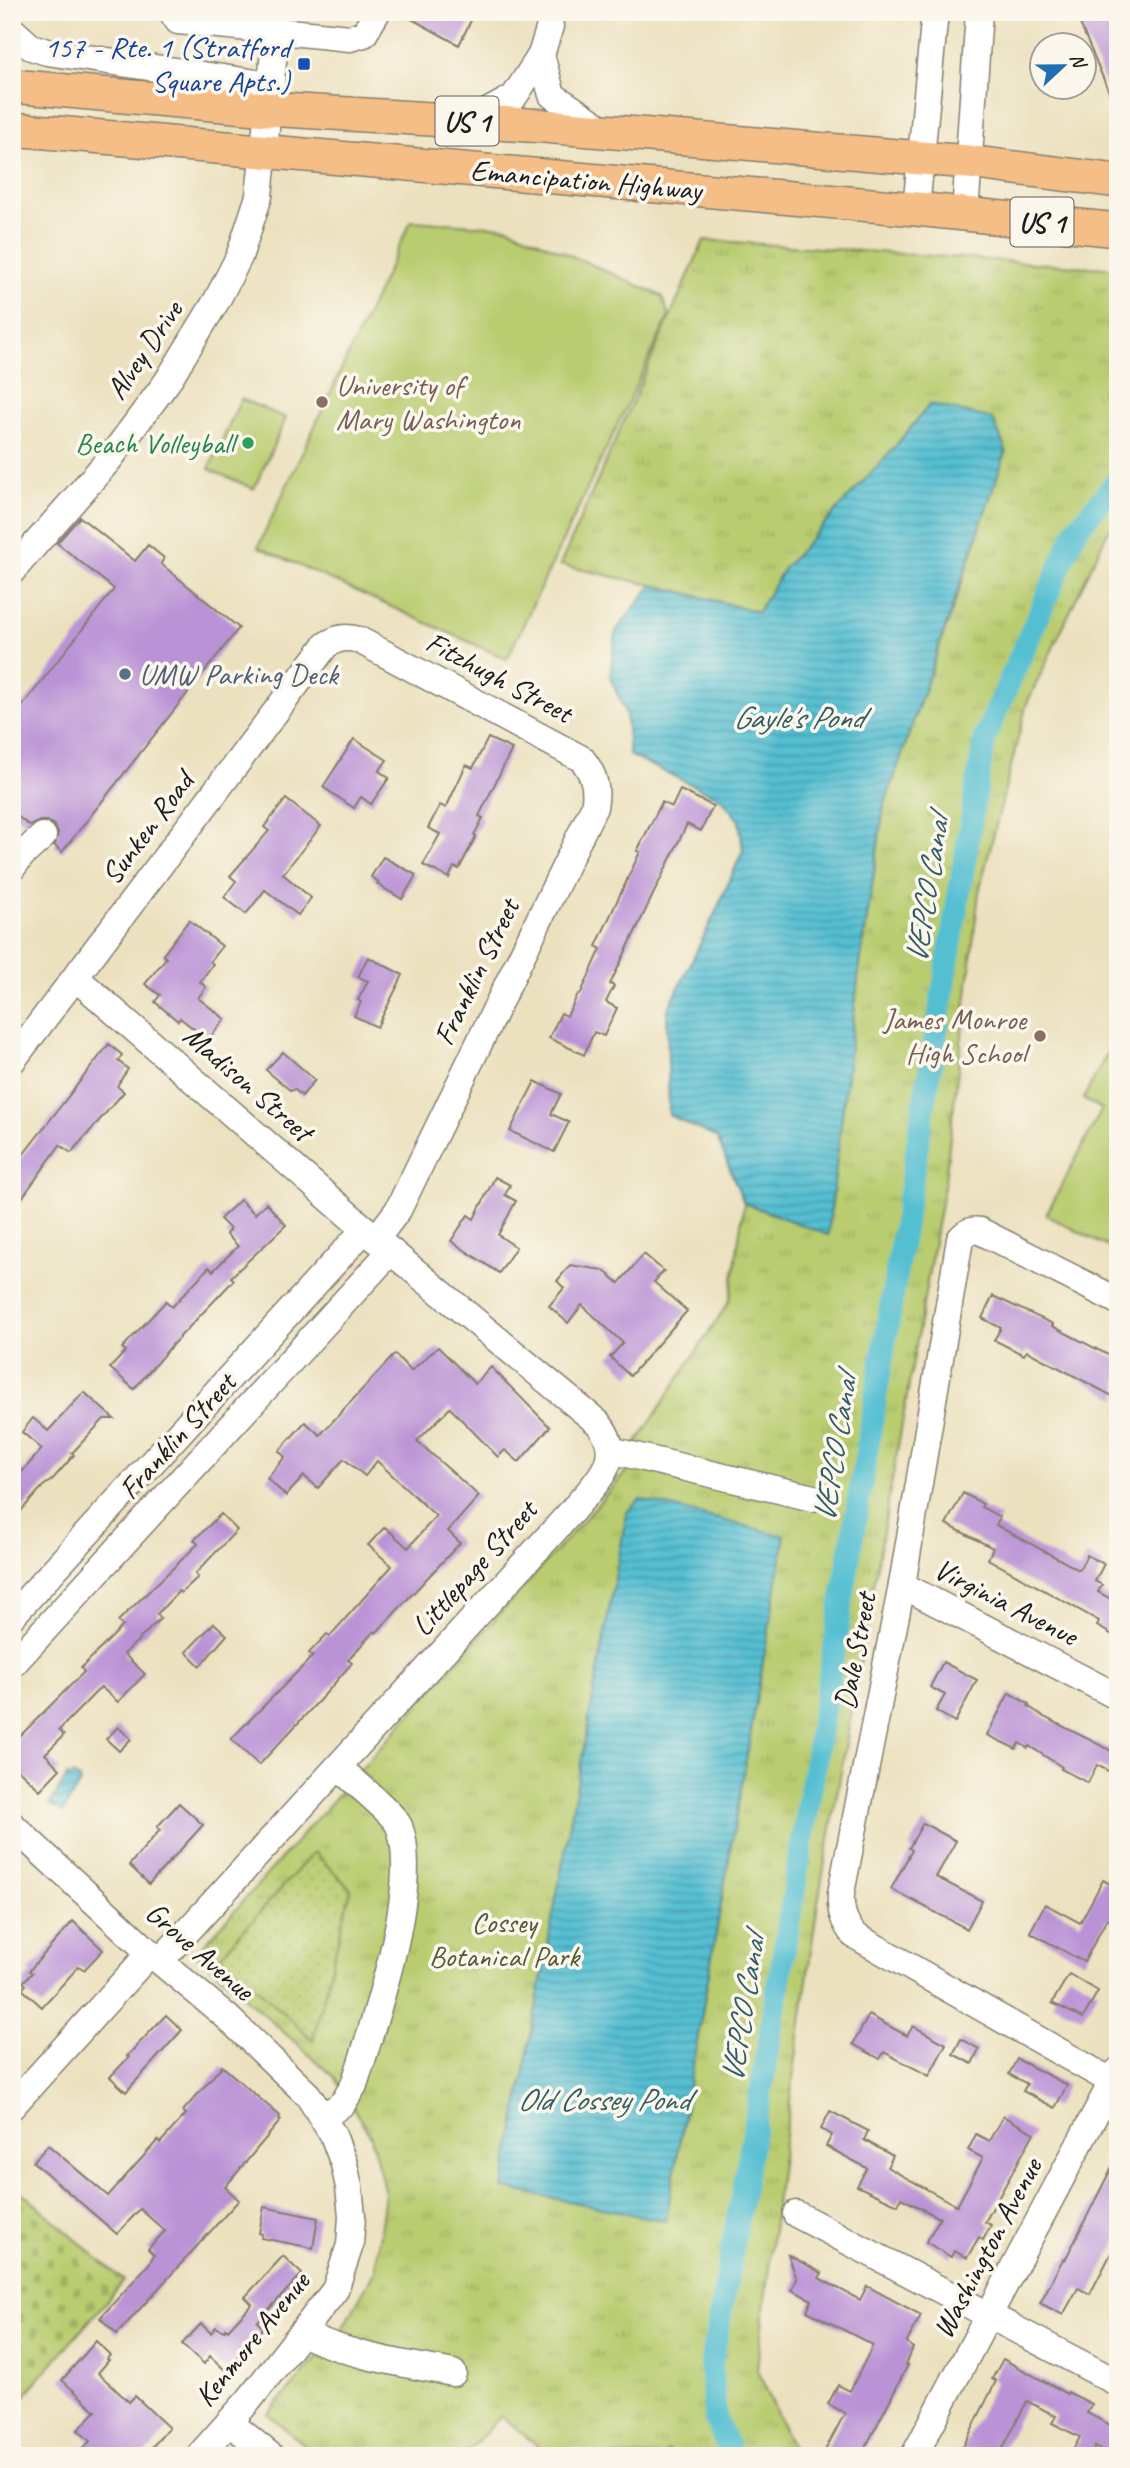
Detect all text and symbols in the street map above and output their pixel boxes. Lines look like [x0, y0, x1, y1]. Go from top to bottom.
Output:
place label: 157 - Rte. 1 (Stratford Square Apts.) [44, 28, 294, 100]
north arrow [1028, 32, 1098, 102]
text: N [1065, 50, 1092, 73]
marker: 157 - Rte. 1 (Stratford Square Apts.) [296, 56, 312, 72]
road number: US 1 [435, 96, 498, 146]
street label: Emancipation Highway [469, 151, 706, 209]
road number: US 1 [1010, 198, 1074, 246]
street label: Alvey Drive [97, 291, 192, 407]
place label: University of Mary Washington [336, 366, 521, 438]
marker: University of Mary Washington [314, 394, 330, 410]
place label: Beach Volleyball [75, 424, 239, 462]
marker: Beach Volleyball [240, 435, 256, 451]
street label: Fitzhugh Street [419, 623, 581, 733]
place label: UMW Parking Deck [139, 655, 340, 693]
marker: UMW Parking Deck [117, 666, 133, 682]
water label: Gayle's Pond [733, 697, 873, 738]
street label: Sunken Road [92, 761, 204, 892]
water label: VEPCO Canal [895, 803, 960, 966]
street label: Franklin Street [424, 890, 529, 1051]
place label: James Monroe High School [881, 1000, 1031, 1072]
street label: Madison Street [176, 1016, 324, 1152]
marker: James Monroe High School [1032, 1028, 1048, 1044]
street label: Franklin Street [110, 1362, 246, 1507]
water label: VEPCO Canal [803, 1362, 868, 1525]
street label: Littlepage Street [403, 1490, 547, 1644]
street label: Virginia Avenue [928, 1550, 1086, 1655]
street label: Dale Street [825, 1587, 885, 1712]
street label: Grove Avenue [138, 1893, 264, 2010]
park label: Cossey Botanical Park [429, 1903, 581, 1975]
water label: VEPCO Canal [711, 1922, 776, 2085]
water label: Old Cossey Pond [517, 2079, 698, 2120]
street label: Washington Avenue [924, 2149, 1051, 2345]
street label: Kenmore Avenue [186, 2262, 319, 2414]

